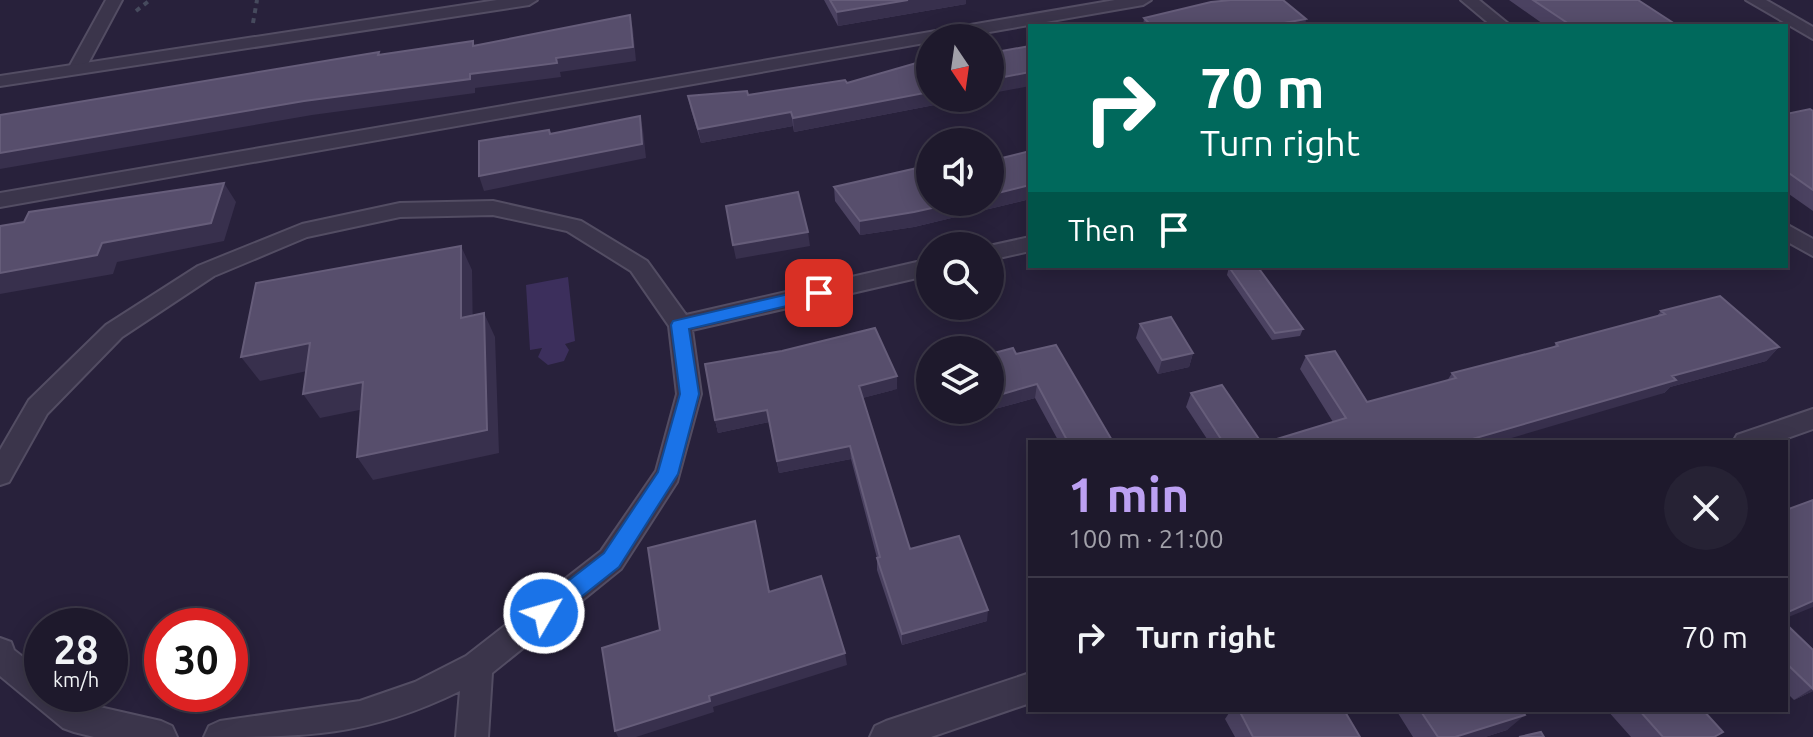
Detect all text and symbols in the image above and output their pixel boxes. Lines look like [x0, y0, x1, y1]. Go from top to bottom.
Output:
north arrow [916, 24, 1004, 112]
map controls [916, 24, 1004, 424]
icon: right [1068, 56, 1172, 160]
text: 70 m [1200, 56, 1325, 119]
text: Turn right [1200, 122, 1360, 163]
button: sound [916, 128, 1004, 216]
icon: arrive [1152, 208, 1196, 252]
text: Then [1068, 213, 1136, 247]
button: search [916, 232, 1004, 320]
pin [785, 259, 853, 327]
icon: arrive [797, 271, 841, 315]
button: layers [916, 336, 1004, 424]
button: close [1664, 466, 1748, 550]
text: 1 min [1068, 467, 1189, 521]
text: 100 m · 21:00 [1068, 524, 1224, 553]
position arrow [502, 571, 586, 655]
speed limit sign: 30 [144, 608, 248, 712]
icon: right [1068, 615, 1112, 659]
text: Turn right [1136, 620, 1276, 654]
text: 70 m [1681, 620, 1748, 654]
text: 28 [53, 627, 99, 672]
text: km/h [53, 668, 99, 691]

